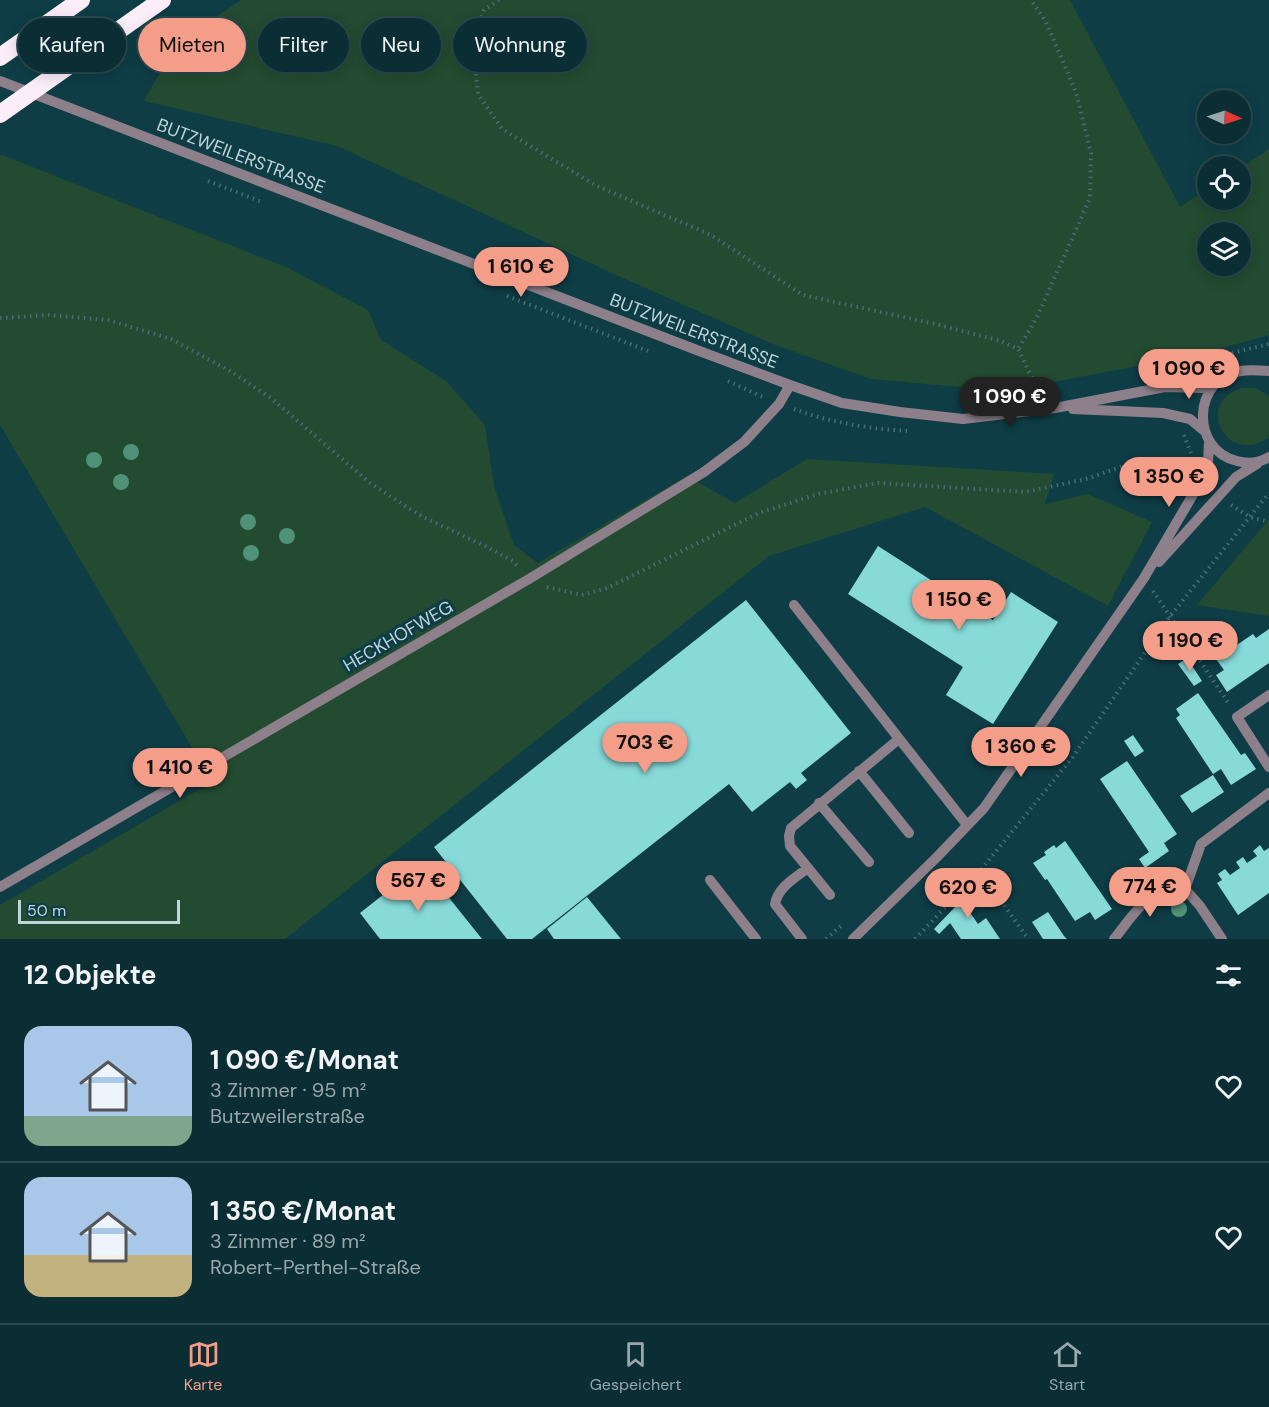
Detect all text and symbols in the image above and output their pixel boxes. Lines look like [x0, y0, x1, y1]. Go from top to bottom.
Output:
chip: Kaufen [18, 18, 126, 72]
chip: Mieten [138, 18, 246, 72]
chip: Filter [258, 18, 349, 72]
chip: Neu [361, 18, 441, 72]
chip: Wohnung [453, 18, 587, 72]
north arrow [1197, 90, 1251, 144]
map controls [1197, 90, 1251, 276]
street label: BUTZWEILERSTRASSE [153, 113, 329, 199]
button: locate [1197, 156, 1251, 210]
button: layers [1197, 222, 1251, 276]
pin: 1 610 € [466, 247, 576, 298]
text: 1 610 € [488, 253, 554, 279]
street label: BUTZWEILERSTRASSE [606, 288, 782, 374]
pin: 1 090 € [1134, 349, 1244, 400]
text: 1 090 € [1152, 355, 1226, 381]
pin: 1 090 € [955, 377, 1065, 428]
text: 1 090 € [973, 383, 1047, 409]
pin: 1 350 € [1114, 457, 1224, 508]
text: 1 350 € [1133, 463, 1205, 489]
pin: 1 150 € [904, 580, 1014, 631]
text: 1 150 € [926, 586, 992, 612]
street label: HECKHOFWEG [339, 595, 457, 677]
pin: 1 190 € [1135, 621, 1245, 672]
text: 1 190 € [1157, 627, 1223, 653]
pin: 703 € [603, 723, 687, 774]
pin: 1 360 € [966, 727, 1076, 778]
text: 703 € [616, 729, 674, 755]
text: 1 360 € [985, 733, 1057, 759]
pin: 1 410 € [125, 748, 235, 799]
text: 1 410 € [147, 754, 213, 780]
pin: 567 € [376, 861, 460, 912]
text: 567 € [390, 867, 446, 893]
pin: 774 € [1108, 867, 1192, 918]
pin: 620 € [926, 868, 1010, 919]
text: 774 € [1123, 873, 1177, 899]
text: 620 € [939, 874, 997, 900]
scale bar [18, 897, 180, 924]
text: 50 m [27, 900, 66, 921]
text: 12 Objekte [24, 958, 156, 992]
icon: filters [1212, 959, 1245, 992]
text: 1 090 €/Monat [210, 1043, 399, 1077]
icon: home [72, 1050, 144, 1122]
icon: heart [1212, 1070, 1245, 1103]
text: 3 Zimmer · 95 m² [210, 1077, 366, 1103]
text: Butzweilerstraße [210, 1103, 365, 1129]
text: 1 350 €/Monat [210, 1194, 396, 1228]
icon: home [72, 1201, 144, 1273]
icon: heart [1212, 1221, 1245, 1254]
text: 3 Zimmer · 89 m² [210, 1228, 366, 1254]
text: Robert-Perthel-Straße [210, 1254, 421, 1280]
tab: Karte [184, 1338, 222, 1395]
tab: Gespeichert [590, 1338, 682, 1395]
tab: Start [1049, 1338, 1085, 1395]

